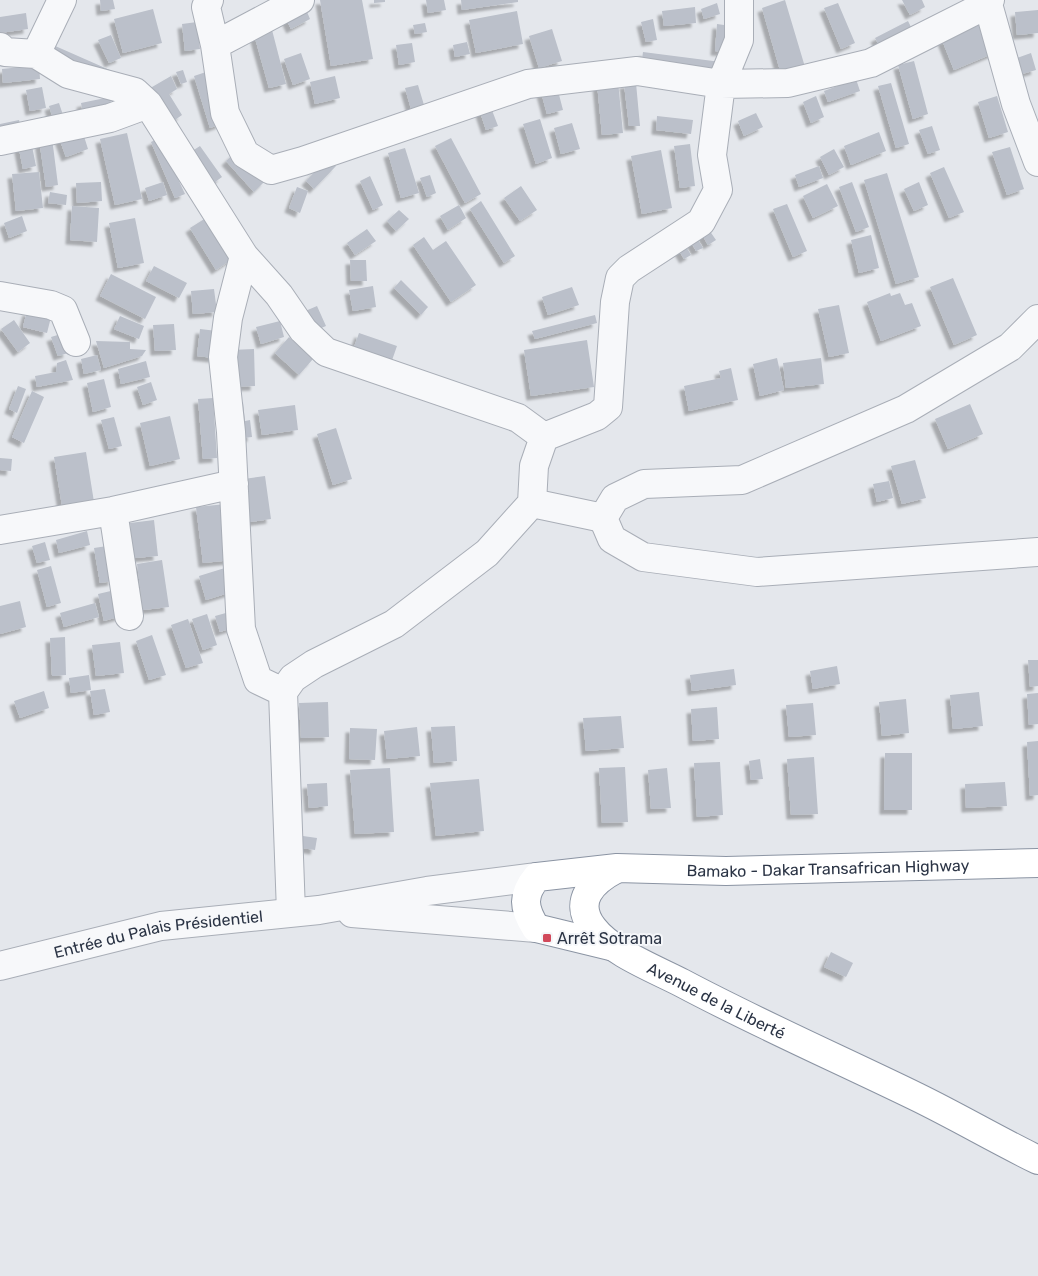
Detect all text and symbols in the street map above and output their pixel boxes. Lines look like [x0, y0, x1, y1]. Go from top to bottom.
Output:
street label: Bamako - Dakar Transafrican Highway [686, 855, 970, 881]
street label: Entrée du Palais Présidentiel [52, 906, 264, 962]
place label: Arrêt Sotrama [557, 929, 662, 948]
marker: Arrêt Sotrama [541, 932, 553, 944]
street label: Avenue de la Liberté [644, 958, 788, 1043]

